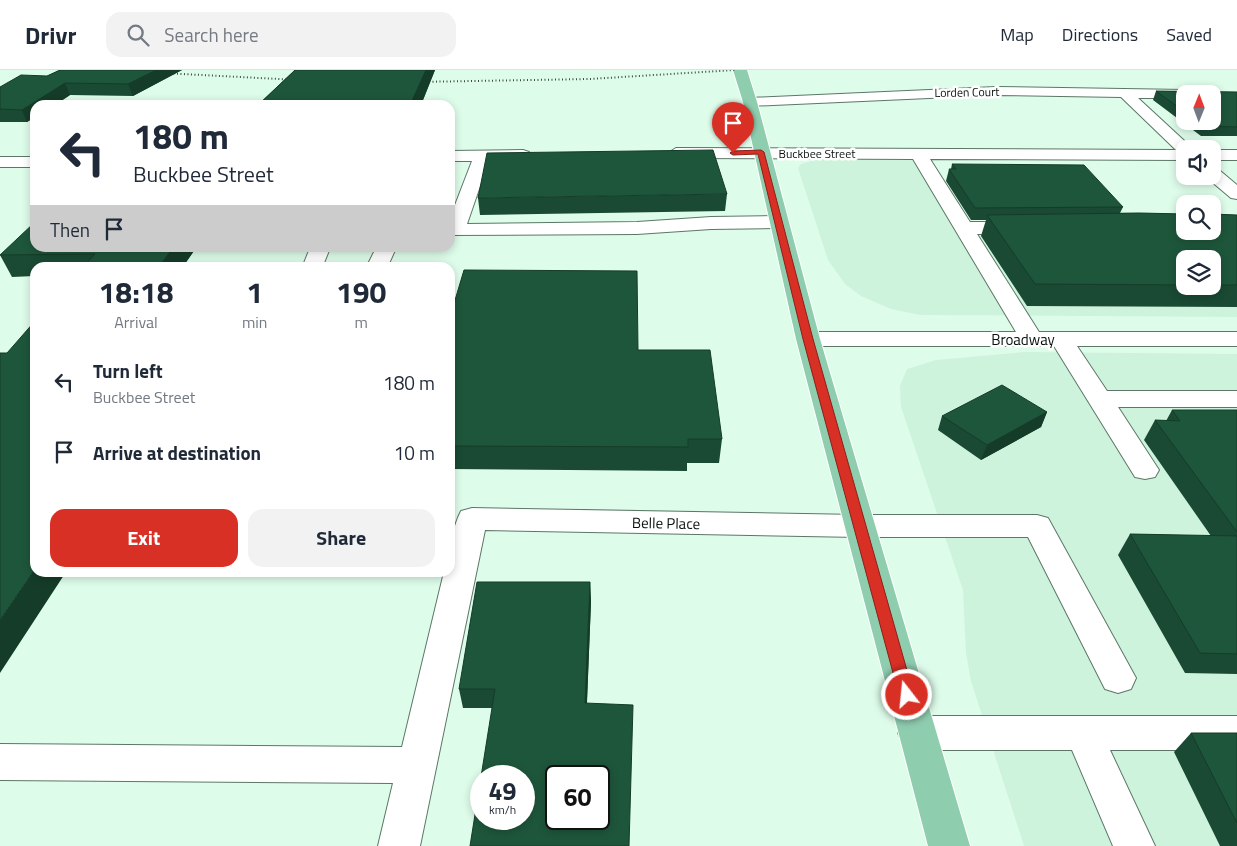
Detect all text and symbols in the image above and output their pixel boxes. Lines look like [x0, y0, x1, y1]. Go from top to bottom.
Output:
search box [106, 12, 456, 57]
text: Drivr [25, 17, 76, 53]
text: Search here [164, 20, 259, 49]
icon: search [124, 21, 152, 49]
text: Map [1000, 21, 1034, 48]
text: Directions [1062, 21, 1138, 48]
text: Saved [1166, 21, 1212, 48]
street label: Lorden Court [934, 82, 1000, 102]
north arrow [1176, 85, 1221, 130]
map controls [1176, 85, 1221, 295]
pin [712, 102, 754, 153]
text: 180 m [133, 109, 229, 163]
icon: arrive [719, 109, 747, 137]
icon: left [50, 120, 115, 185]
button: sound [1176, 140, 1221, 185]
street label: Buckbee Street [779, 144, 856, 163]
text: Buckbee Street [133, 157, 274, 191]
button: search [1176, 195, 1221, 240]
text: Then [50, 215, 90, 244]
icon: arrive [100, 215, 128, 243]
button: layers [1176, 250, 1221, 295]
text: 18:18 [99, 269, 173, 315]
text: 1 [246, 269, 263, 315]
text: 190 [336, 269, 386, 315]
text: Arrival [114, 310, 158, 334]
text: min [242, 310, 267, 334]
text: m [355, 310, 368, 334]
street label: Broadway [991, 328, 1055, 351]
text: Turn left [93, 356, 163, 385]
icon: left [50, 368, 78, 396]
text: 180 m [383, 368, 435, 397]
text: Buckbee Street [93, 385, 195, 409]
icon: arrive [50, 438, 78, 466]
text: Arrive at destination [93, 438, 261, 467]
text: 10 m [394, 438, 435, 467]
button: Exit [50, 509, 238, 567]
button: Share [248, 509, 435, 567]
street label: Belle Place [632, 511, 700, 535]
position arrow [880, 668, 932, 720]
speed limit sign: 60 [545, 765, 610, 830]
text: 49 [488, 772, 517, 810]
text: km/h [489, 800, 516, 819]

